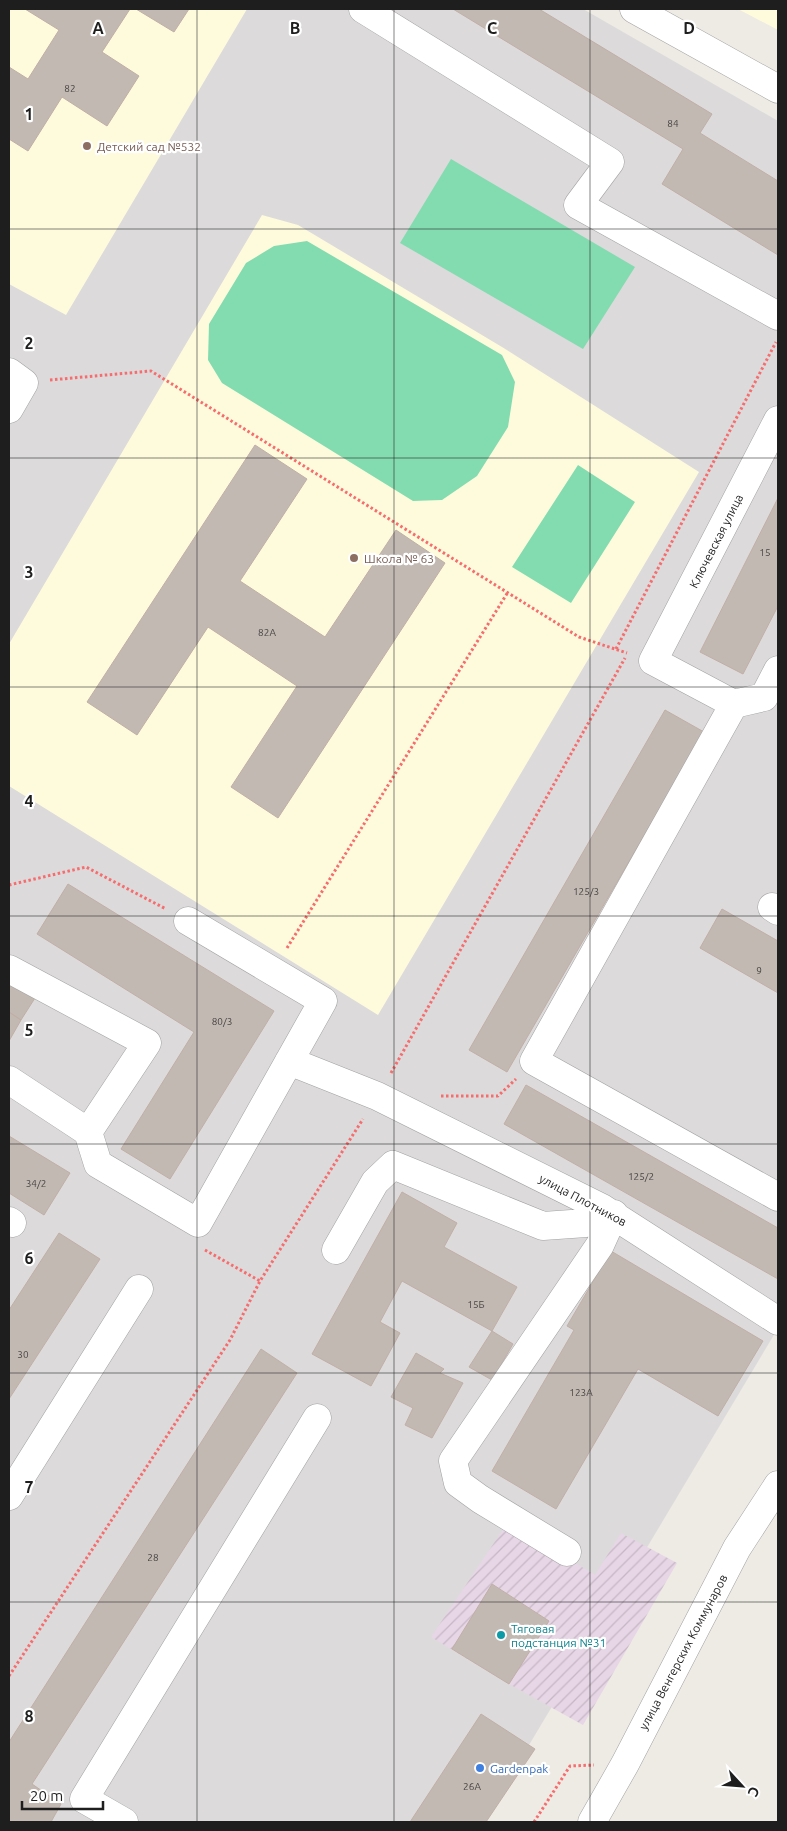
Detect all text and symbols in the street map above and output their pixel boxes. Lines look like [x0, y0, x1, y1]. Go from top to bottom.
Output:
text: A [92, 19, 104, 37]
text: B [290, 19, 300, 37]
text: C [487, 19, 497, 37]
text: D [683, 19, 695, 37]
house number: 82 [64, 83, 76, 94]
text: 1 [24, 105, 34, 123]
house number: 84 [667, 118, 679, 129]
marker: Детский сад №532 [81, 140, 93, 152]
place label: Детский сад №532 [97, 140, 201, 153]
text: 2 [24, 334, 34, 352]
street label: Ключевская улица [687, 492, 745, 590]
house number: 15 [759, 547, 771, 558]
marker: Школа № 63 [348, 552, 360, 564]
place label: Школа № 63 [364, 552, 434, 565]
text: 3 [24, 563, 34, 581]
house number: 82А [258, 627, 276, 638]
text: 4 [24, 792, 34, 810]
house number: 125/3 [573, 886, 599, 897]
house number: 9 [756, 965, 762, 976]
house number: 80/3 [212, 1016, 232, 1027]
text: 5 [24, 1021, 34, 1039]
house number: 125/2 [628, 1171, 654, 1182]
street label: улица Плотников [537, 1172, 629, 1228]
house number: 34/2 [26, 1178, 46, 1189]
text: 6 [24, 1249, 34, 1267]
house number: 15Б [467, 1299, 485, 1310]
house number: 30 [17, 1349, 29, 1360]
house number: 123А [569, 1387, 593, 1398]
text: 7 [24, 1478, 34, 1496]
house number: 28 [147, 1552, 159, 1563]
street label: улица Венгерских Коммунаров [636, 1572, 730, 1732]
place label: Тяговая подстанция №31 [511, 1622, 606, 1649]
marker: Тяговая подстанция №31 [495, 1629, 507, 1641]
text: 8 [24, 1707, 34, 1725]
north arrow [717, 1761, 767, 1811]
marker: Gardenpak [474, 1762, 486, 1774]
place label: Gardenpak [490, 1762, 548, 1775]
scale bar [22, 1778, 104, 1810]
house number: 26А [463, 1781, 481, 1792]
text: С [745, 1784, 763, 1799]
text: 20 m [30, 1787, 63, 1804]

